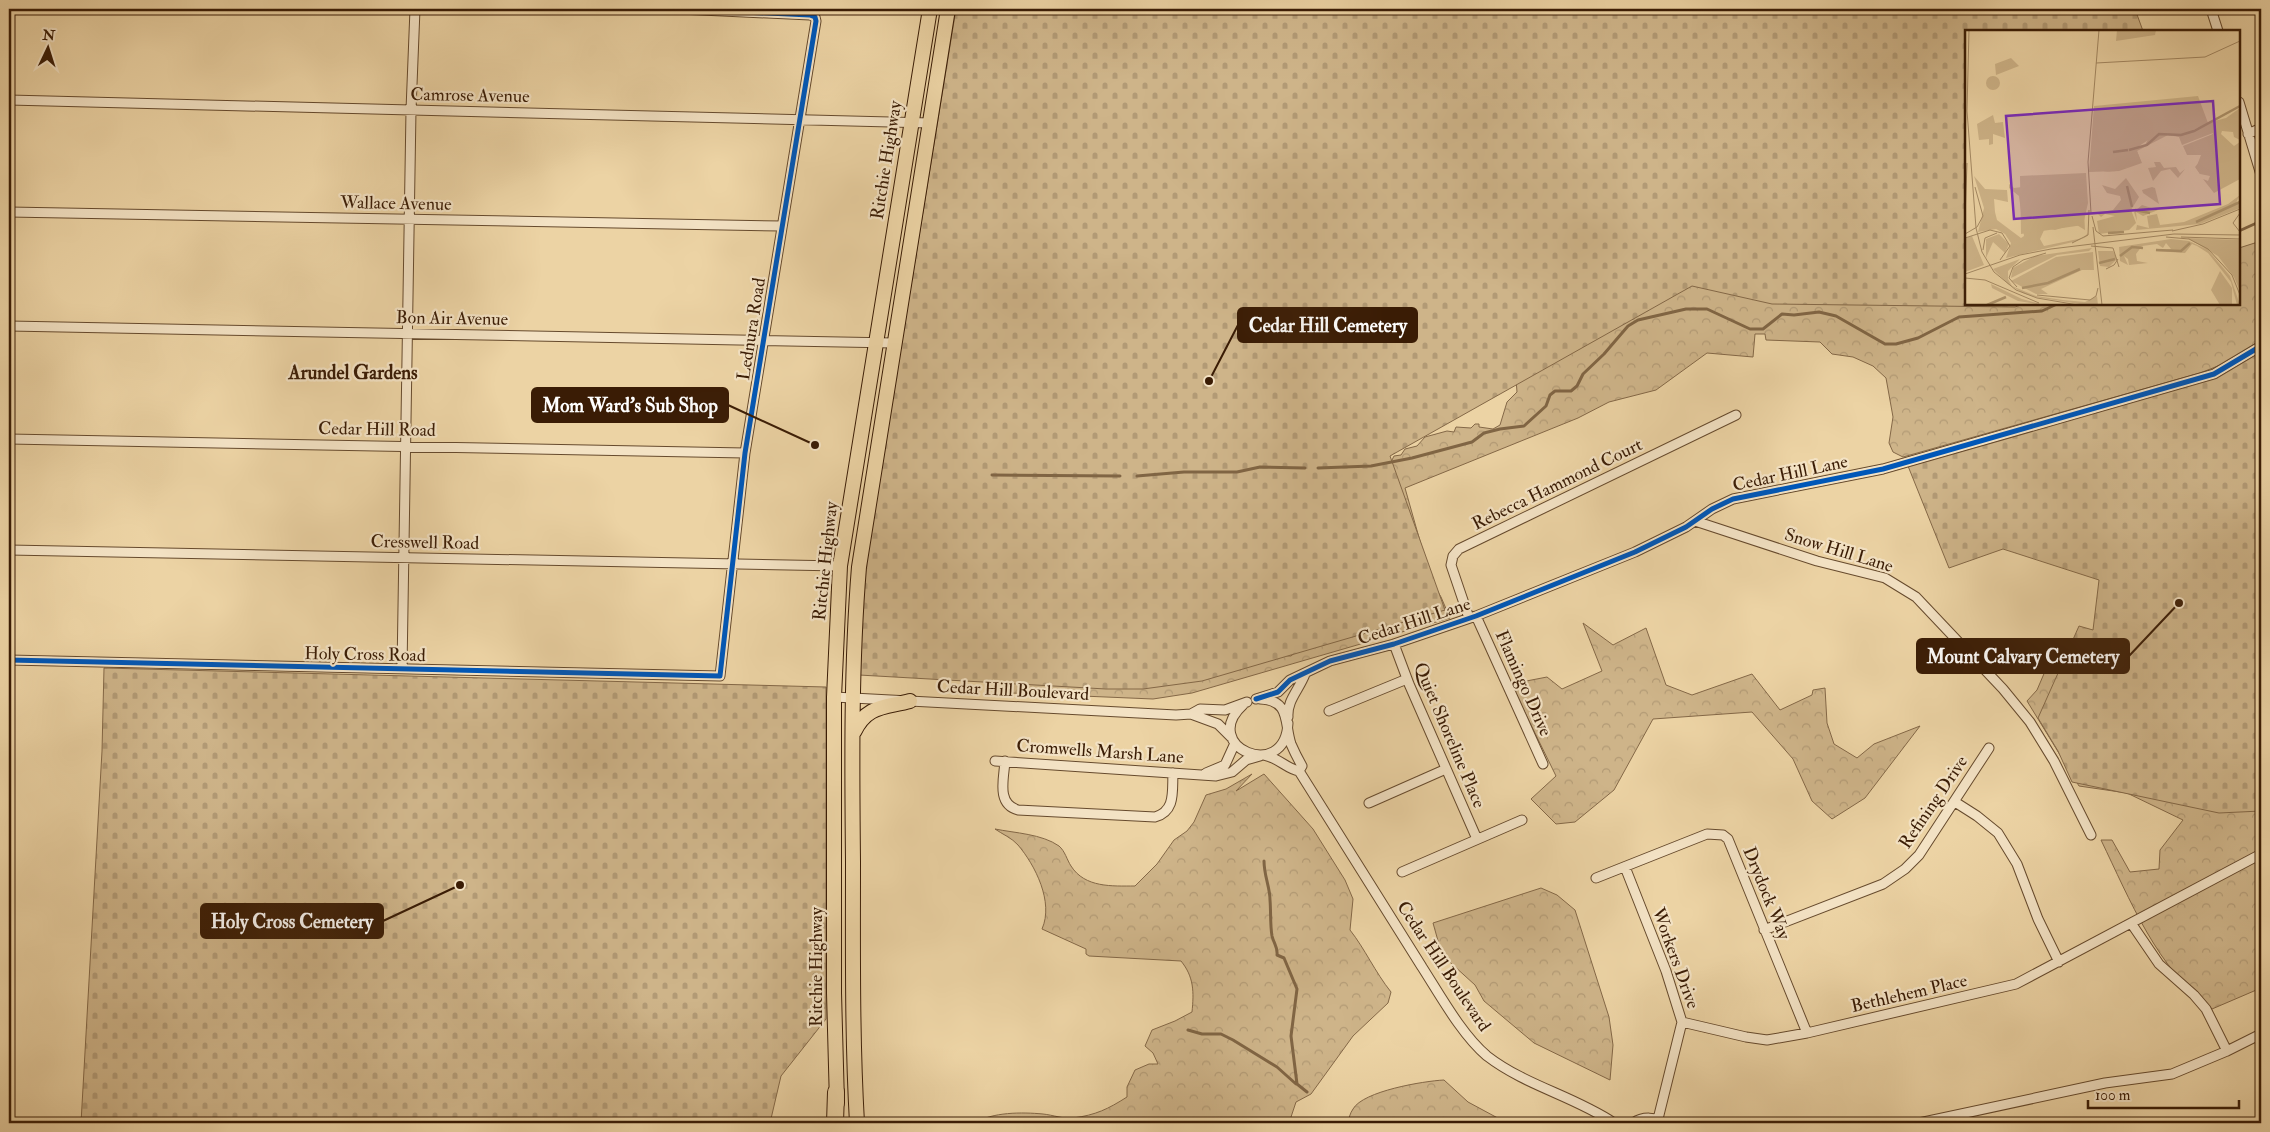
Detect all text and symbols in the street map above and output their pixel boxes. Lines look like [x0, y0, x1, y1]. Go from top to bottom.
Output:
north arrow [22, 22, 72, 72]
text: N [41, 27, 56, 44]
inset map [1965, 30, 2240, 305]
street label: Camrose Avenue [410, 83, 530, 108]
street label: Ritchie Highway [866, 98, 907, 221]
street label: Wallace Avenue [339, 191, 452, 216]
street label: Lednura Road [732, 276, 771, 382]
street label: Bon Air Avenue [396, 306, 509, 331]
callout: Cedar Hill Cemetery [1238, 308, 1417, 342]
text: Cedar Hill Cemetery [1249, 314, 1408, 339]
district label: Arundel Gardens [287, 361, 418, 385]
callout: Mom Ward's Sub Shop [532, 388, 728, 422]
text: Mom Ward's Sub Shop [541, 394, 718, 419]
street label: Cedar Hill Road [318, 417, 436, 442]
street label: Rebecca Hammond Court [1468, 433, 1646, 536]
street label: Cedar Hill Lane [1730, 450, 1850, 497]
street label: Ritchie Highway [808, 499, 843, 622]
street label: Snow Hill Lane [1782, 523, 1896, 578]
street label: Cresswell Road [370, 530, 480, 555]
street label: Cedar Hill Lane [1355, 592, 1474, 651]
street label: Flamingo Drive [1490, 627, 1557, 740]
callout: Mount Calvary Cemetery [1917, 639, 2129, 673]
street label: Holy Cross Road [304, 642, 426, 667]
text: Mount Calvary Cemetery [1926, 645, 2120, 670]
street label: Quiet Shoreline Place [1408, 659, 1491, 812]
street label: Cedar Hill Boulevard [936, 675, 1090, 706]
street label: Cromwells Marsh Lane [1016, 734, 1185, 769]
street label: Refining Drive [1894, 751, 1973, 853]
street label: Drydock Way [1737, 843, 1796, 944]
street label: Cedar Hill Boulevard [1391, 897, 1496, 1036]
callout: Holy Cross Cemetery [201, 904, 383, 938]
street label: Workers Drive [1646, 904, 1705, 1012]
street label: Ritchie Highway [805, 906, 828, 1027]
text: Holy Cross Cemetery [211, 910, 374, 935]
street label: Bethlehem Place [1849, 969, 1970, 1018]
scale bar [2088, 1077, 2239, 1109]
text: 100 m [2095, 1086, 2131, 1105]

